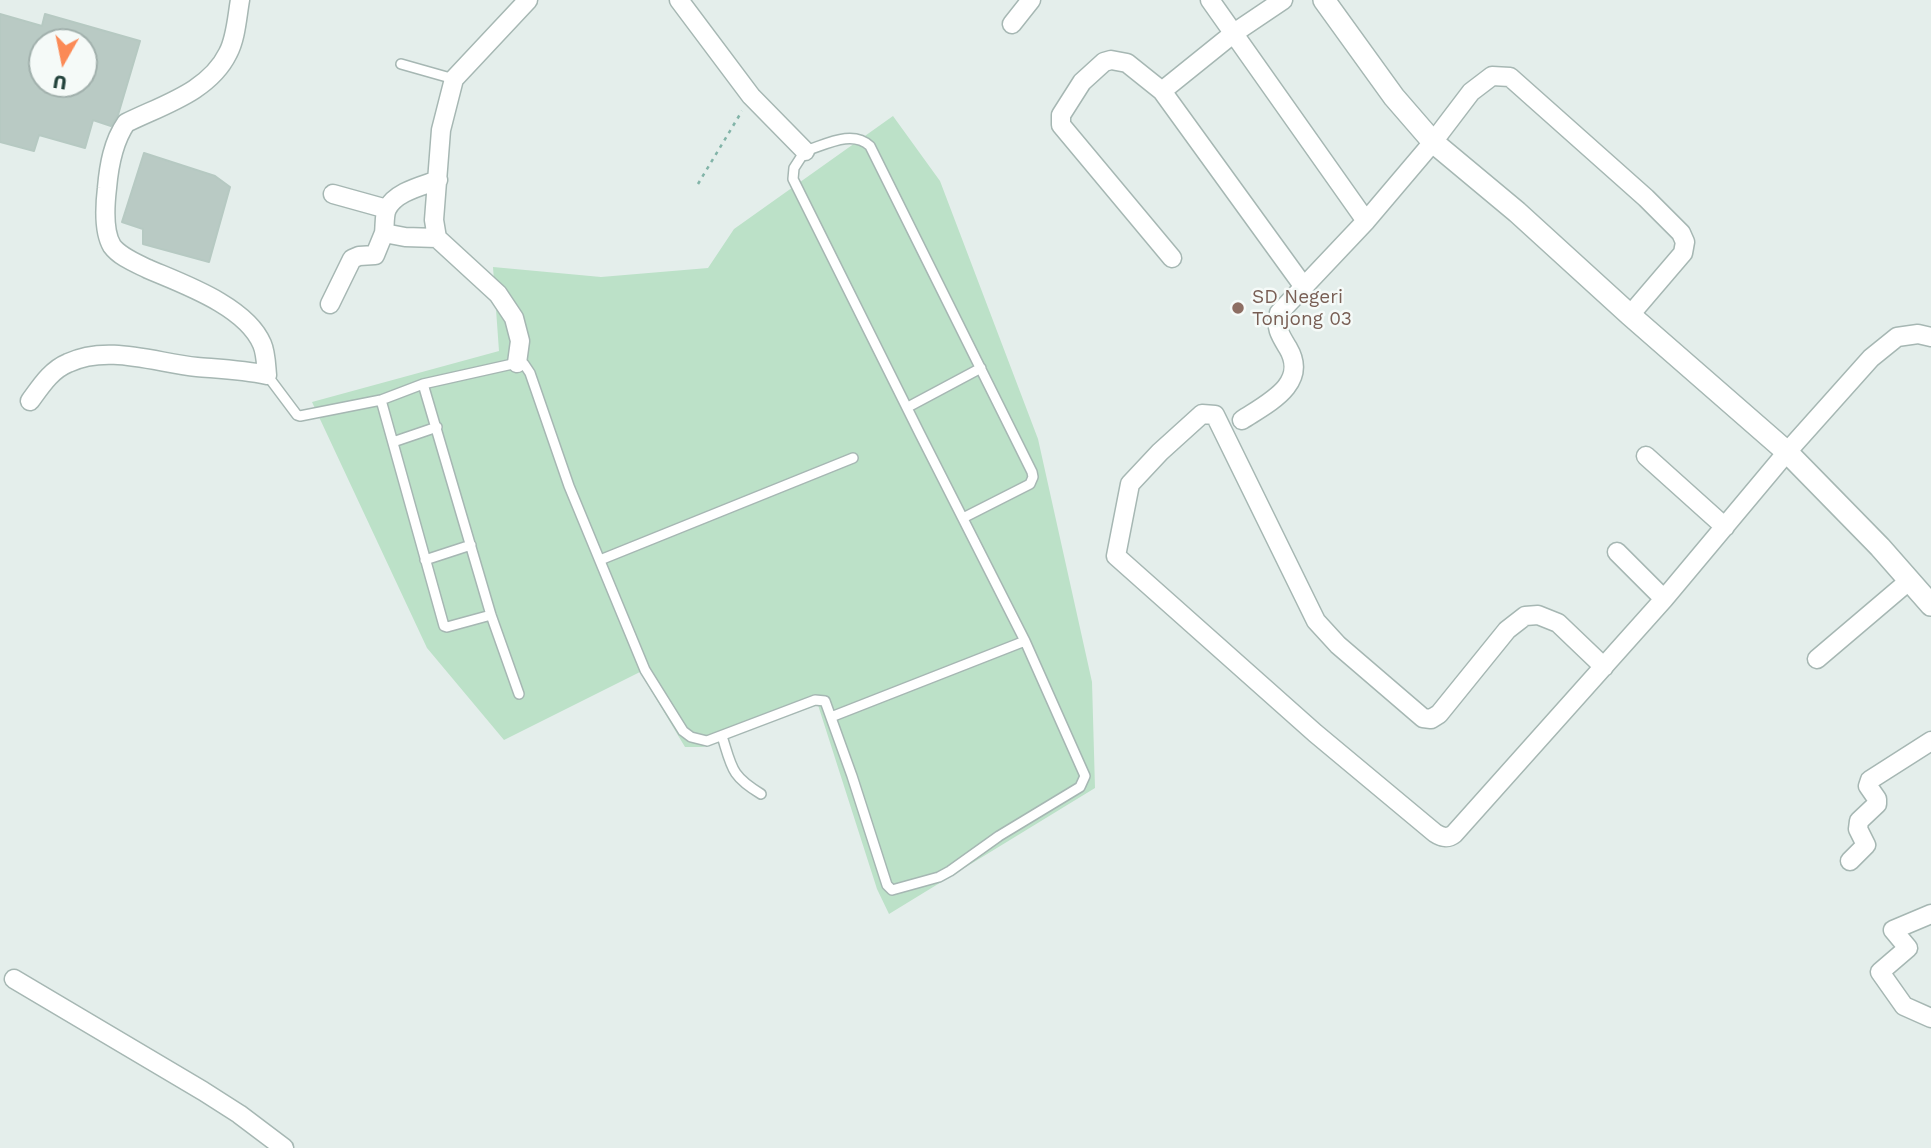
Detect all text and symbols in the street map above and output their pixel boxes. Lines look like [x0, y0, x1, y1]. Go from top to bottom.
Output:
north arrow [28, 28, 98, 98]
text: U [51, 70, 68, 95]
place label: SD Negeri Tonjong 03 [1252, 286, 1352, 330]
marker: SD Negeri Tonjong 03 [1230, 300, 1246, 316]

